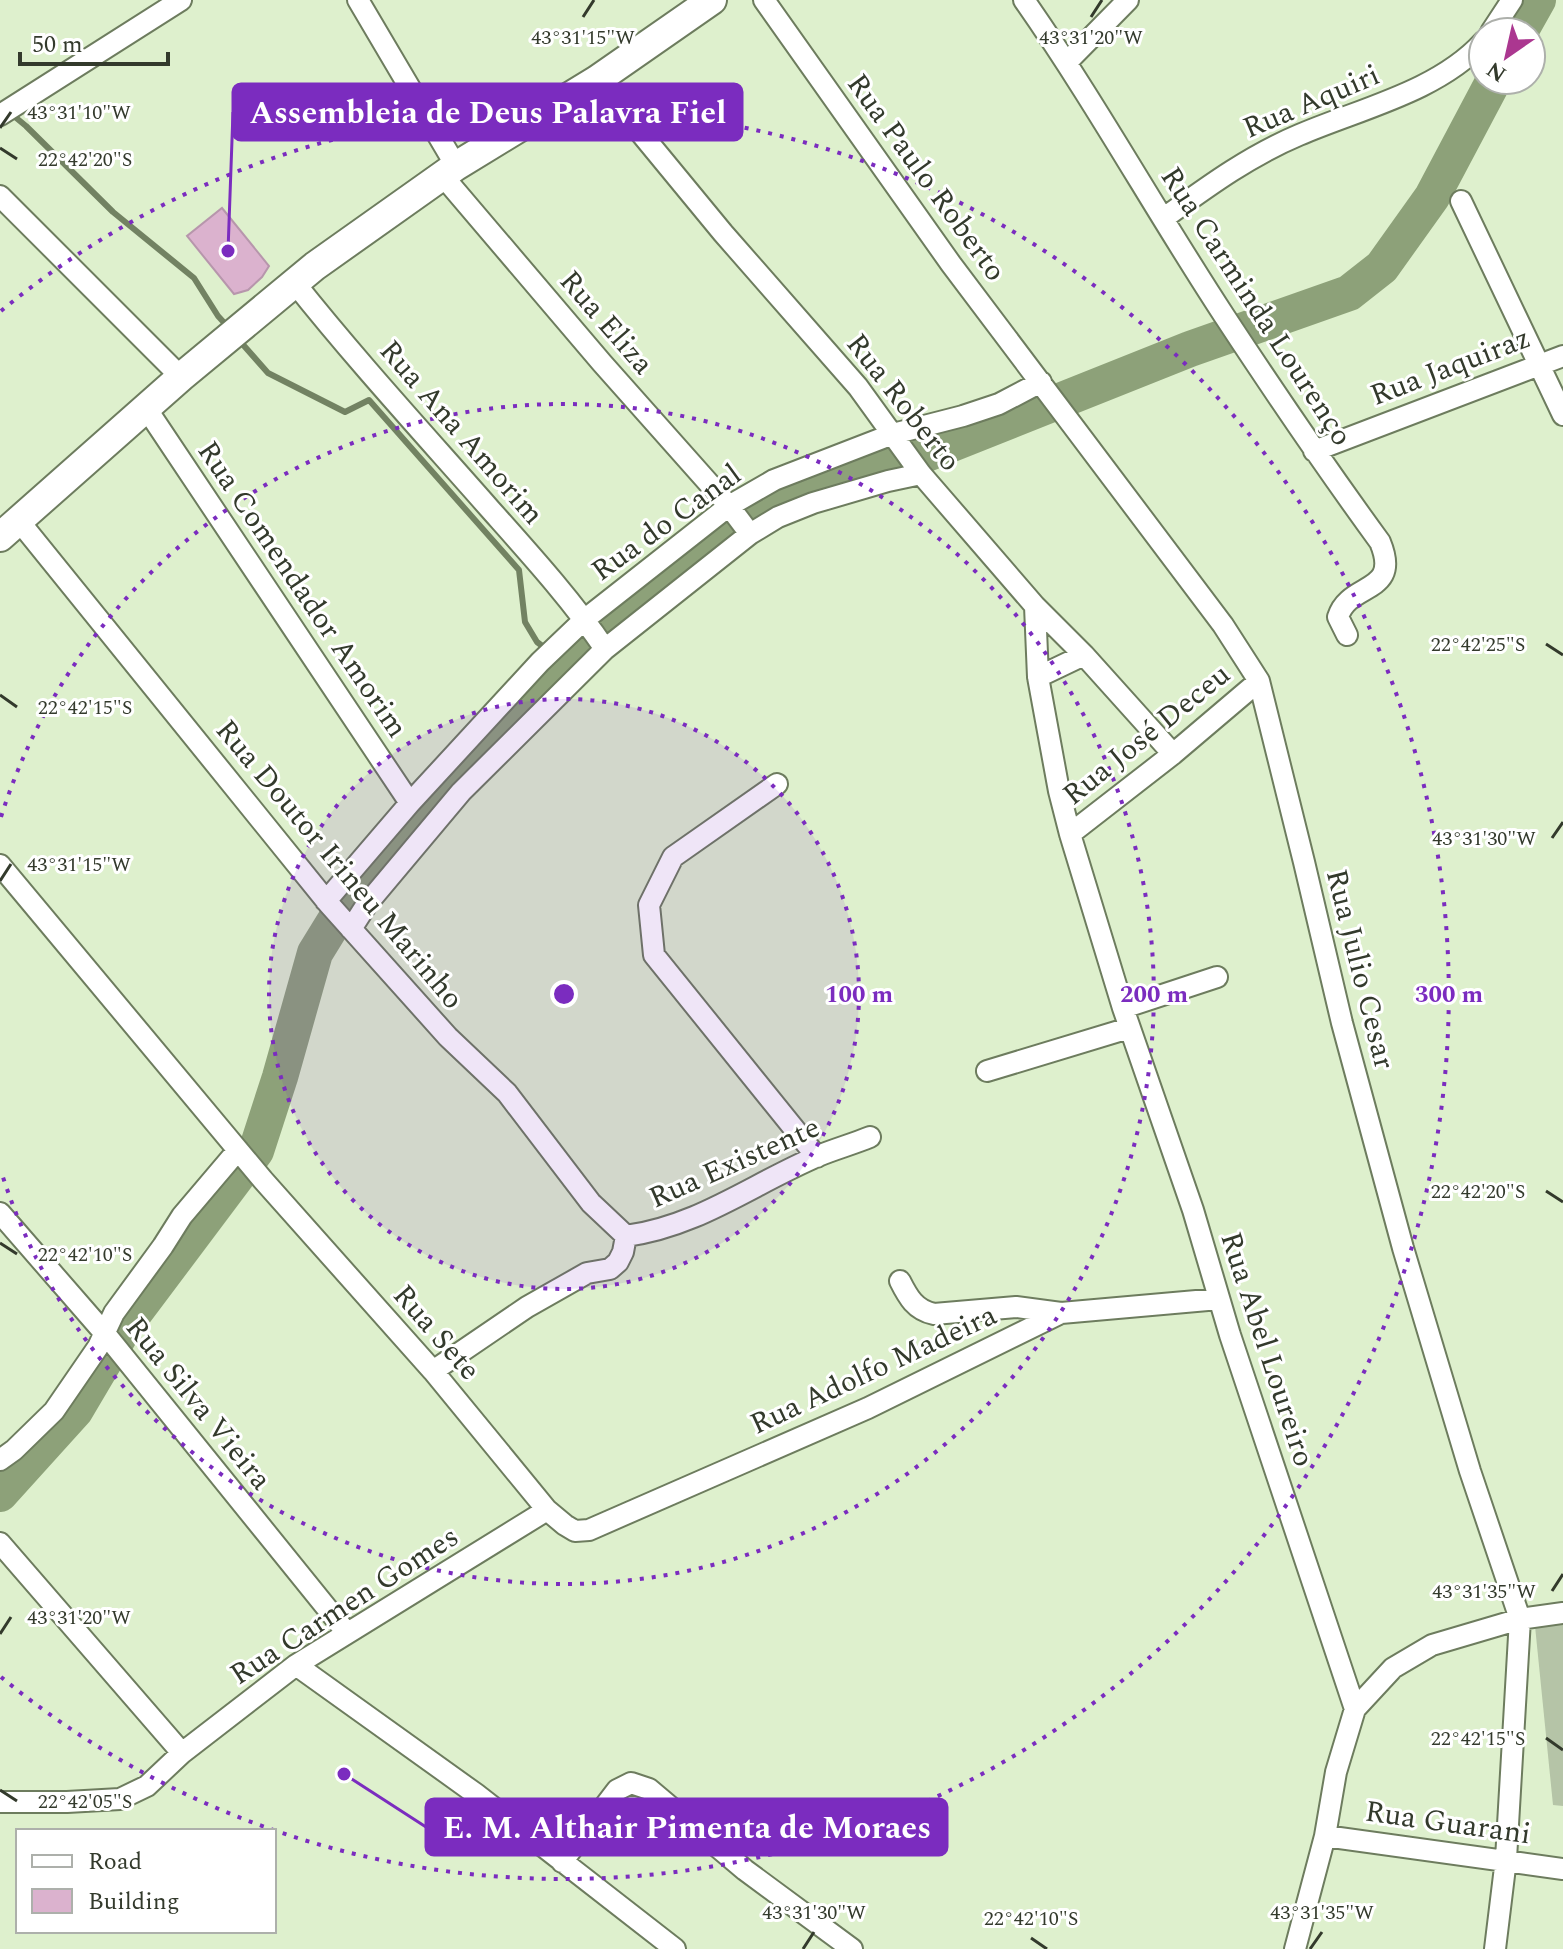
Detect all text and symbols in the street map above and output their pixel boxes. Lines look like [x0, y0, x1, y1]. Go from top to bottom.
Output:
scale bar [20, 16, 168, 66]
north arrow [1467, 16, 1547, 96]
text: 43°31'15"W [531, 23, 635, 53]
text: 43°31'20"W [1039, 23, 1143, 53]
text: 50 m [32, 27, 83, 63]
street label: Rua Aquiri [1236, 52, 1387, 151]
text: N [1480, 53, 1513, 90]
street label: Rua Paulo Roberto [835, 64, 1018, 291]
callout: Assembleia de Deus Palavra Fiel [233, 84, 742, 140]
text: Assembleia de Deus Palavra Fiel [249, 89, 727, 138]
text: 43°31'10"W [27, 98, 131, 128]
text: 22°42'20"S [38, 145, 132, 175]
street label: Rua Carminda Lourenço [1148, 158, 1364, 455]
street label: Rua Eliza [548, 260, 665, 385]
street label: Rua Jaquiraz [1364, 315, 1537, 419]
street label: Rua Roberto [834, 323, 972, 482]
street label: Rua Ana Amorim [368, 330, 555, 535]
street label: Rua Comendador Amorim [185, 432, 419, 748]
street label: Rua do Canal [582, 452, 751, 593]
text: 22°42'25"S [1431, 630, 1525, 660]
street label: Rua José Deceu [1053, 653, 1241, 817]
text: 22°42'15"S [38, 693, 132, 723]
street label: Rua Doutor Irineu Marinho [204, 709, 475, 1020]
text: 43°31'30"W [1432, 824, 1536, 854]
text: 43°31'15"W [27, 850, 131, 880]
street label: Rua Julio Cesar [1313, 864, 1407, 1074]
text: 100 m [825, 977, 893, 1013]
text: 200 m [1120, 977, 1188, 1013]
text: 300 m [1415, 977, 1483, 1013]
centre of rings [550, 980, 578, 1008]
street label: Rua Existente [641, 1105, 827, 1221]
text: 22°42'20"S [1431, 1177, 1525, 1207]
street label: Rua Abel Loureiro [1207, 1226, 1327, 1473]
text: 22°42'10"S [38, 1240, 132, 1270]
street label: Rua Sete [381, 1274, 491, 1391]
street label: Rua Adolfo Madeira [742, 1292, 1005, 1447]
street label: Rua Silva Vieira [114, 1307, 283, 1501]
street label: Rua Carmen Gomes [221, 1514, 468, 1697]
text: 43°31'35"W [1432, 1577, 1536, 1607]
text: 43°31'20"W [27, 1603, 131, 1633]
text: 22°42'15"S [1431, 1724, 1525, 1754]
text: 22°42'05"S [38, 1787, 132, 1817]
street label: Rua Guarani [1362, 1789, 1534, 1857]
callout: E. M. Althair Pimenta de Moraes [426, 1799, 947, 1855]
text: E. M. Althair Pimenta de Moraes [443, 1804, 931, 1853]
legend [16, 1829, 276, 1933]
text: Road [88, 1844, 142, 1880]
text: Building [88, 1884, 180, 1920]
text: 43°31'30"W [762, 1898, 866, 1928]
text: 43°31'35"W [1270, 1898, 1374, 1928]
text: 22°42'10"S [984, 1904, 1078, 1934]

